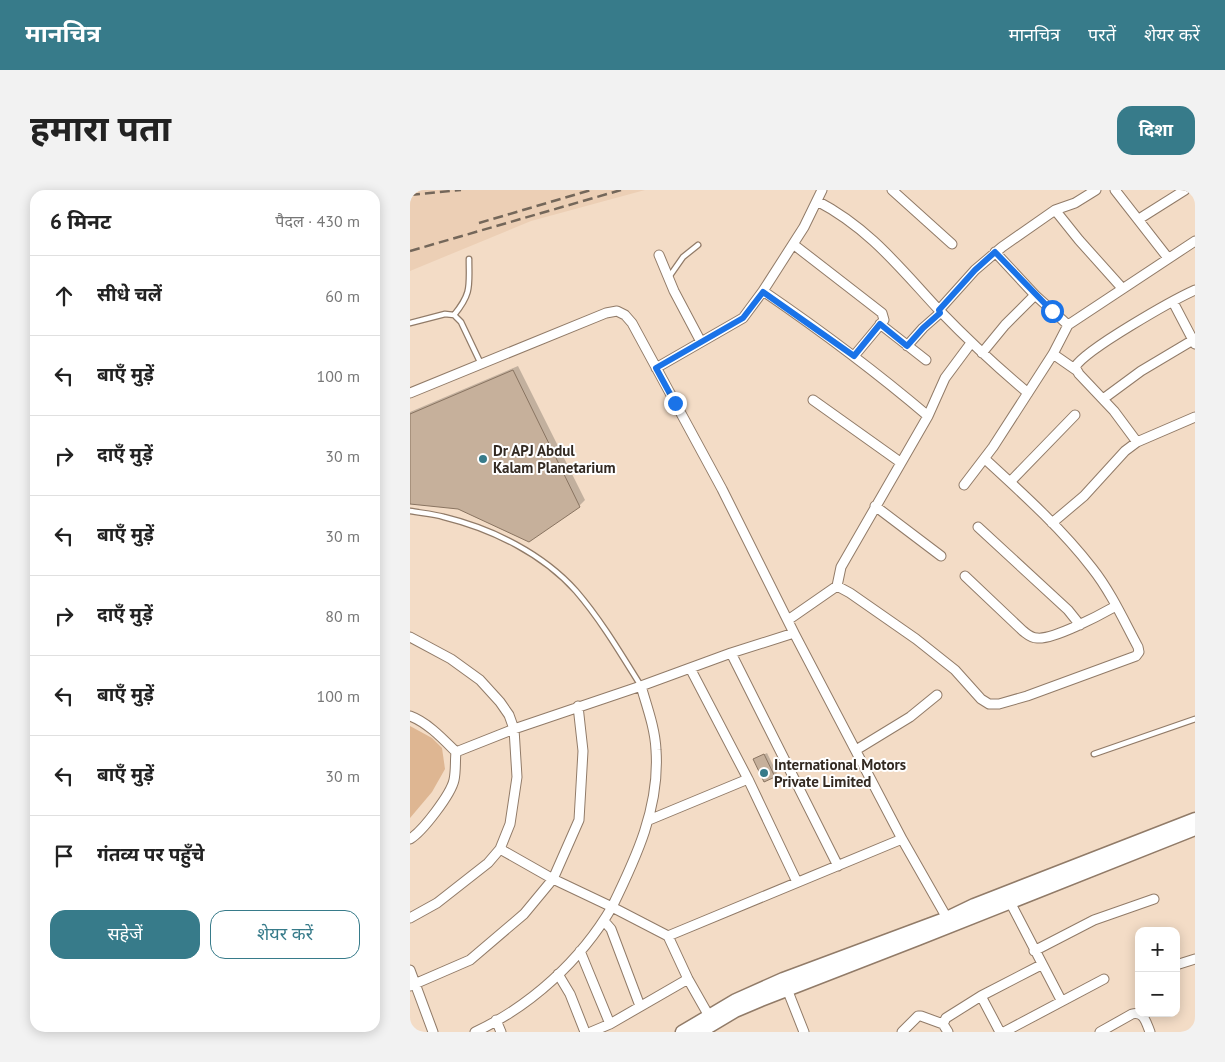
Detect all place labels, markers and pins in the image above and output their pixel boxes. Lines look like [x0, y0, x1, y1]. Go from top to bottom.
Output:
place label: Dr APJ Abdul Kalam Planetarium [493, 441, 616, 477]
marker: Dr APJ Abdul Kalam Planetarium [477, 453, 489, 465]
place label: International Motors Private Limited [774, 755, 906, 791]
marker: International Motors Private Limited [758, 767, 770, 779]

